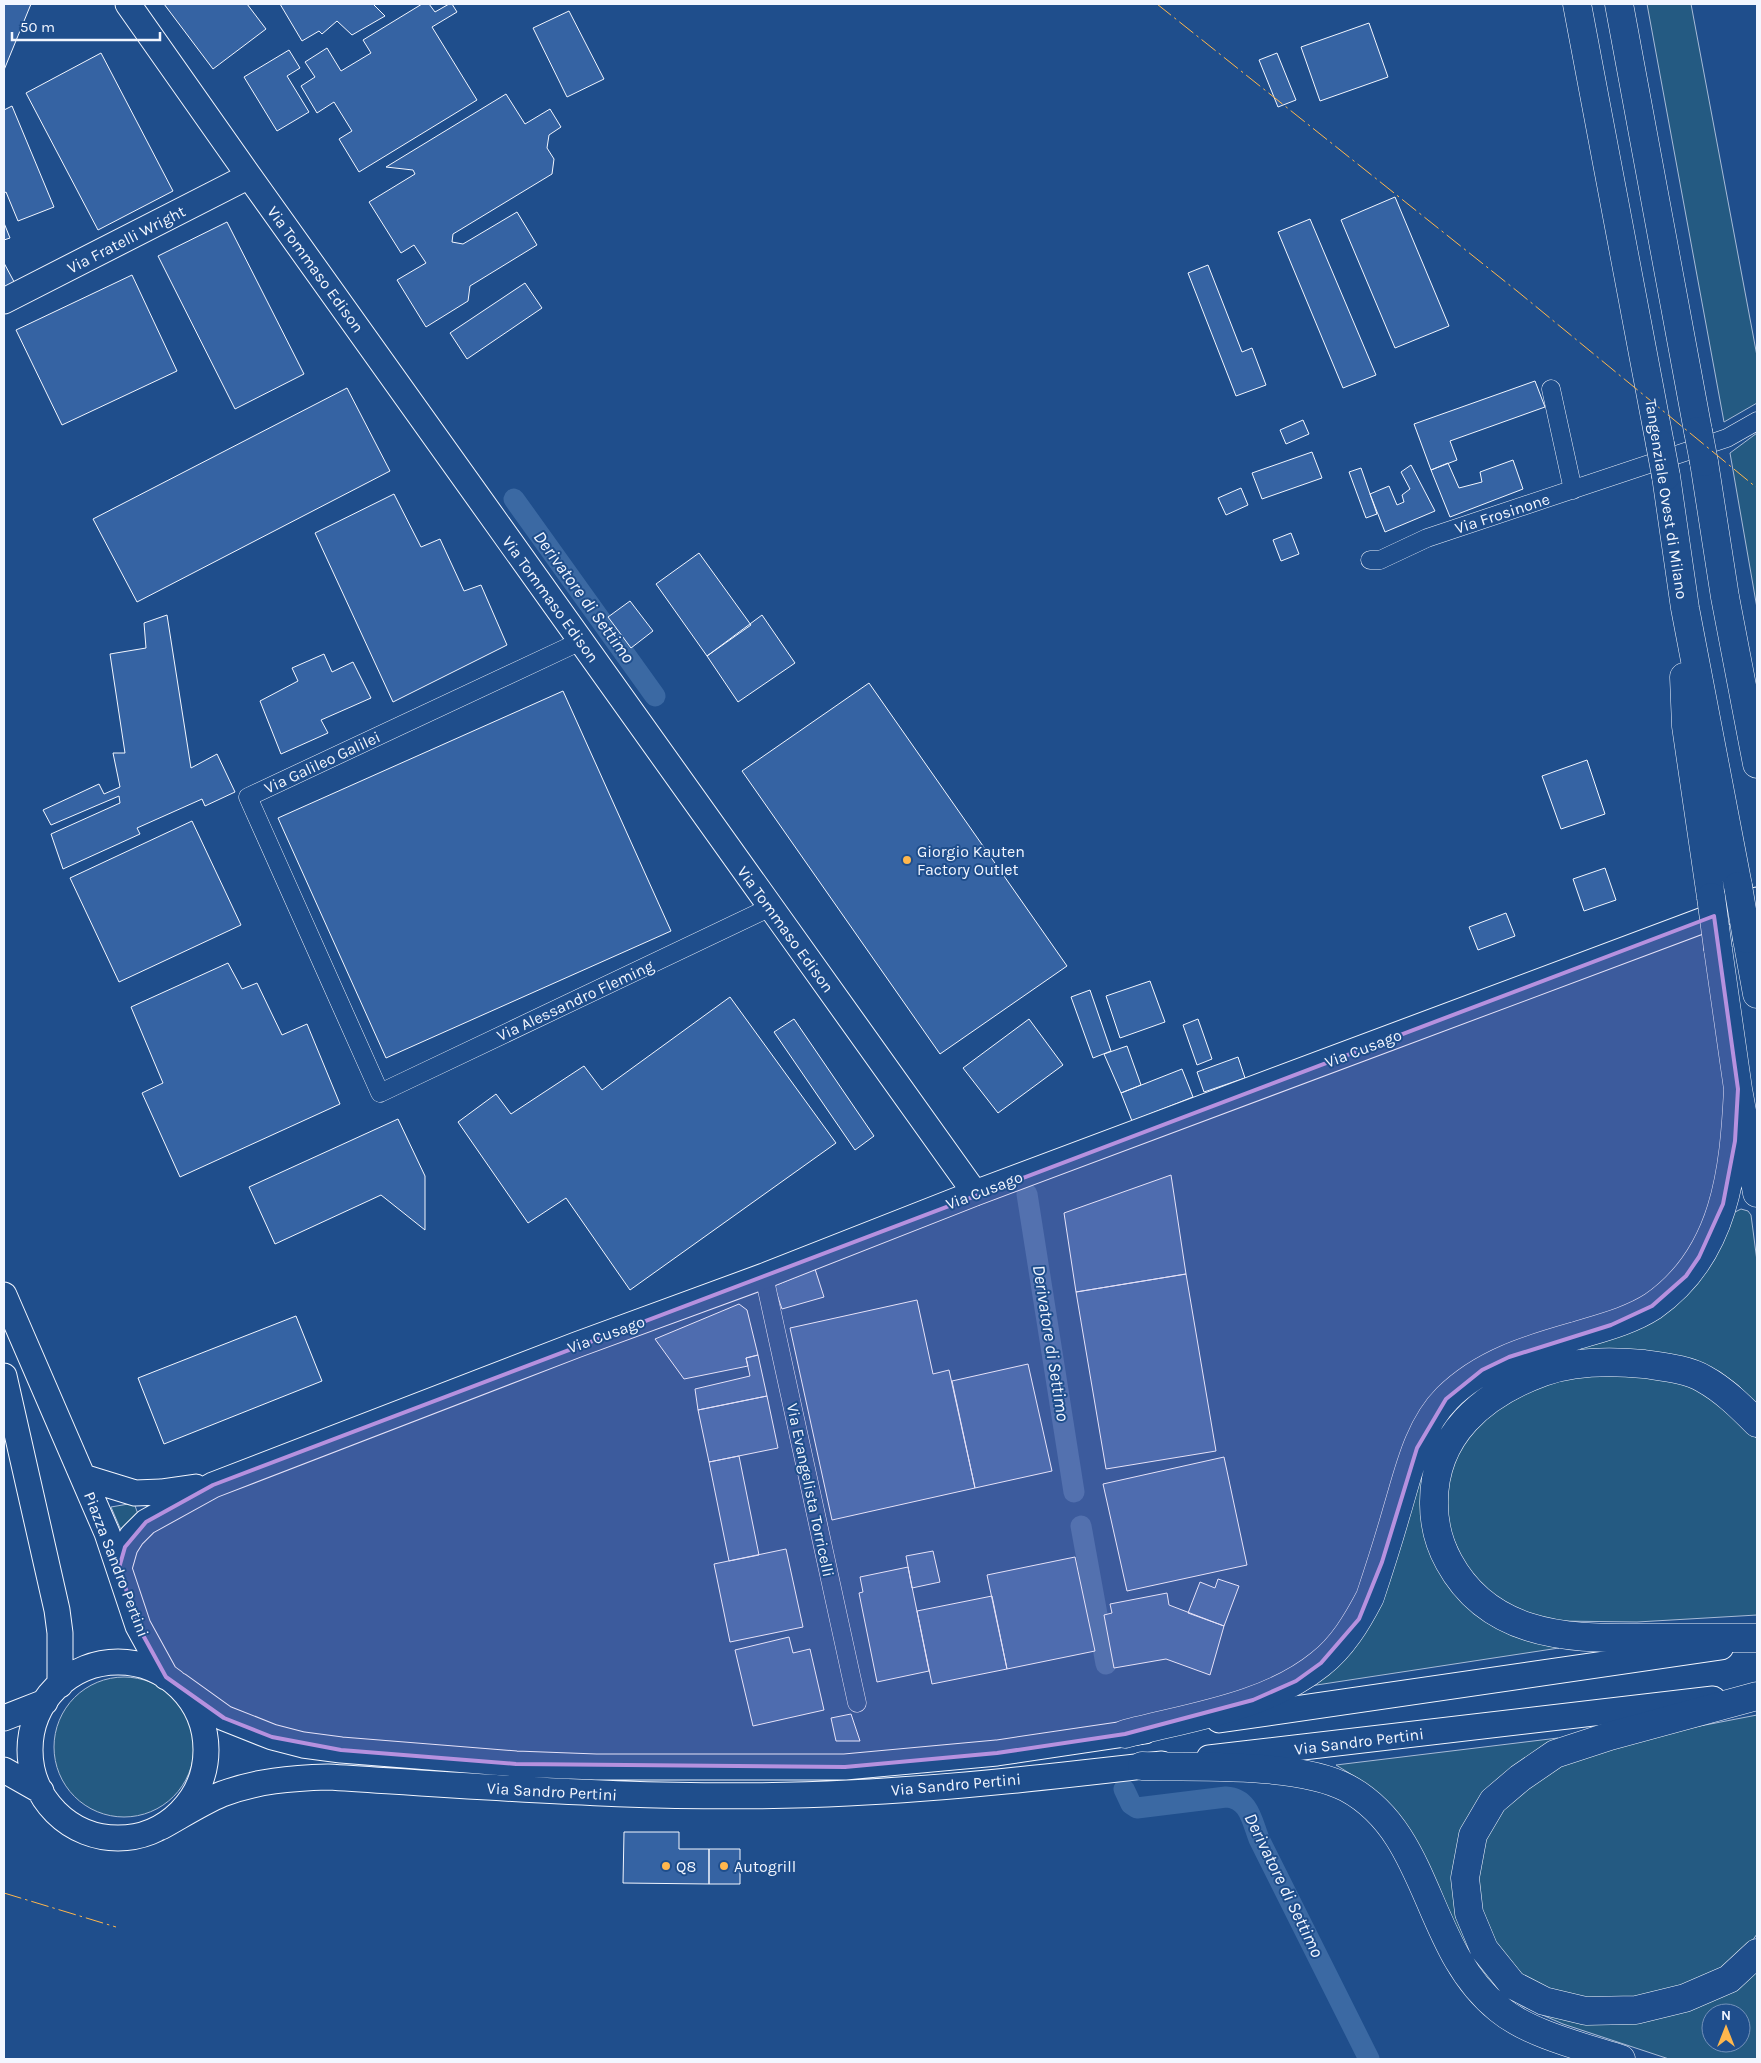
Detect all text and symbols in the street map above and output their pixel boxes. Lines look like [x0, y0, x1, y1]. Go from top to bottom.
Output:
scale bar [12, 10, 160, 42]
text: 50 m [20, 18, 55, 36]
street label: Via Fratelli Wright [64, 201, 189, 277]
street label: Via Tommaso Edison [263, 202, 368, 336]
street label: Tangenziale Ovest di Milano [1641, 398, 1692, 601]
street label: Via Frosinone [1452, 489, 1552, 538]
water label: Derivatore di Settimo [529, 527, 639, 668]
street label: Via Tommaso Edison [498, 532, 603, 666]
street label: Via Galileo Galilei [261, 727, 383, 798]
place label: Giorgio Kauten Factory Outlet [917, 842, 1025, 879]
marker: Giorgio Kauten Factory Outlet [901, 854, 913, 866]
street label: Via Tommaso Edison [733, 862, 838, 996]
street label: Via Alessandro Fleming [494, 956, 657, 1045]
street label: Via Cusago [1322, 1025, 1404, 1072]
street label: Via Cusago [943, 1167, 1025, 1214]
water label: Derivatore di Settimo [1028, 1263, 1074, 1423]
street label: Via Cusago [565, 1312, 647, 1357]
street label: Via Evangelista Torricelli [783, 1401, 838, 1579]
street label: Piazza Sandro Pertini [80, 1489, 153, 1640]
street label: Via Sandro Pertini [1293, 1724, 1425, 1759]
street label: Via Sandro Pertini [890, 1769, 1022, 1800]
street label: Via Sandro Pertini [486, 1779, 618, 1804]
water label: Derivatore di Settimo [1239, 1809, 1329, 1961]
place label: Q8 [676, 1857, 696, 1876]
place label: Autogrill [734, 1857, 796, 1876]
marker: Q8 [660, 1860, 672, 1872]
marker: Autogrill [718, 1860, 730, 1872]
north arrow [1701, 2003, 1751, 2053]
text: N [1721, 2007, 1731, 2024]

